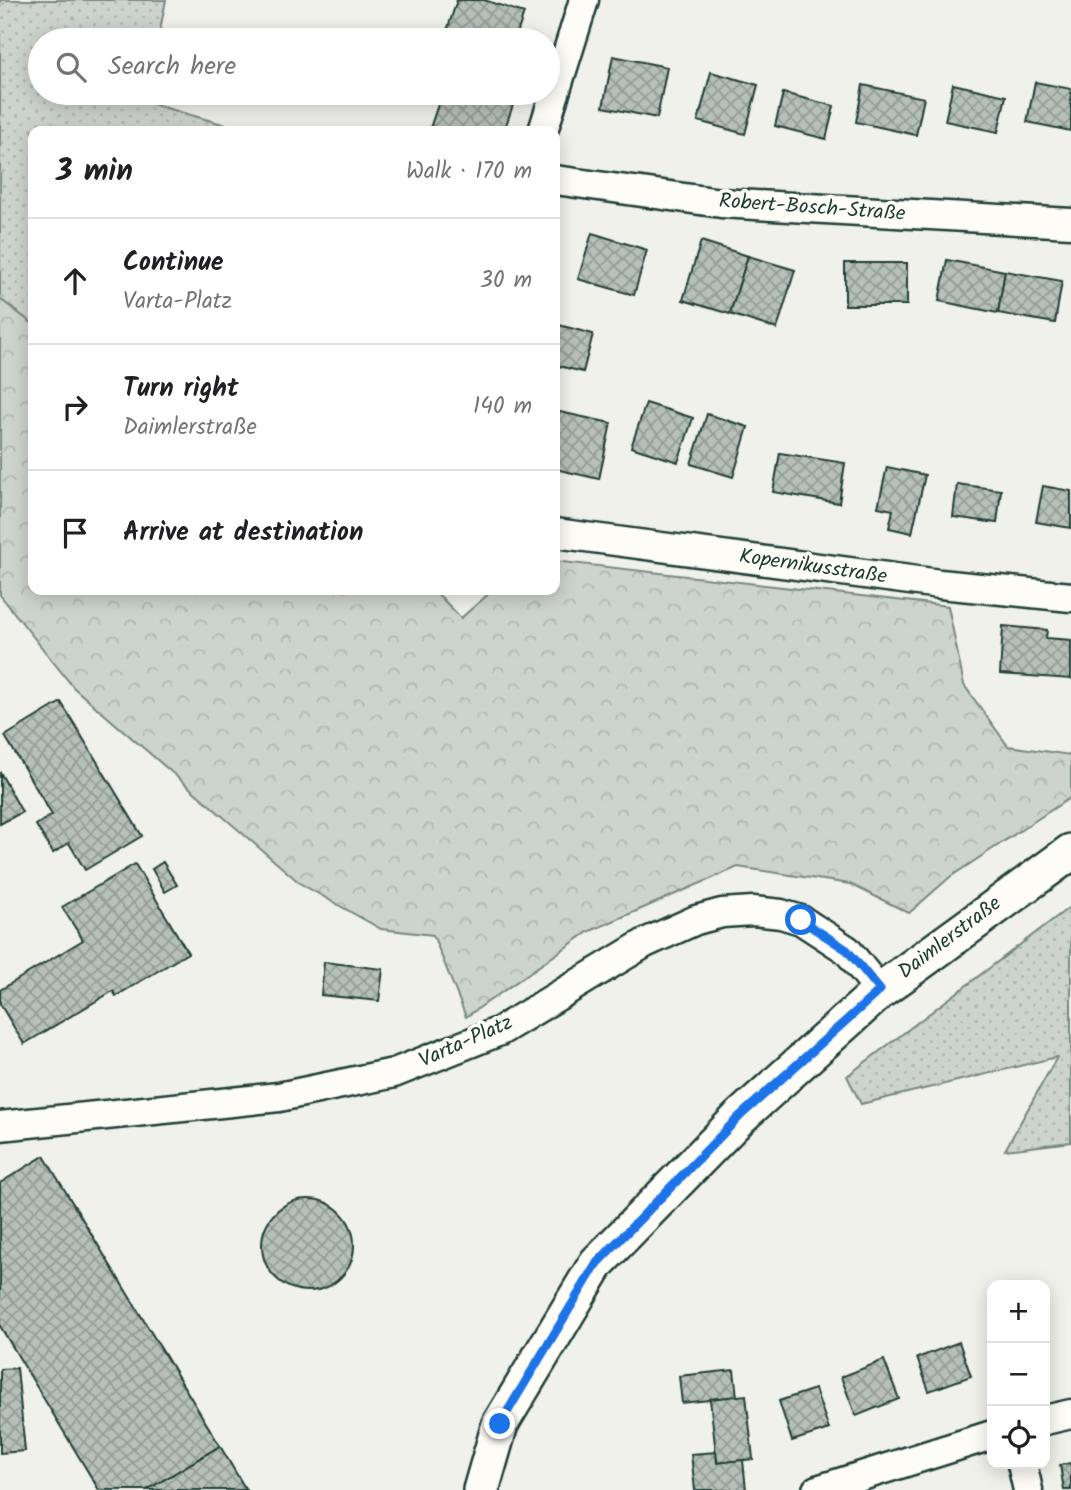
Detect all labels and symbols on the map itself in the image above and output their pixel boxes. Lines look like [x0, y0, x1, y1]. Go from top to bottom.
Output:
street label: Robert-Bosch-Straße [718, 185, 907, 231]
street label: Kopernikusstraße [737, 540, 890, 594]
street label: Daimlerstraße [891, 888, 1009, 988]
route start [785, 904, 816, 935]
street label: Varta-Platz [414, 1007, 518, 1077]
route end [484, 1408, 515, 1439]

